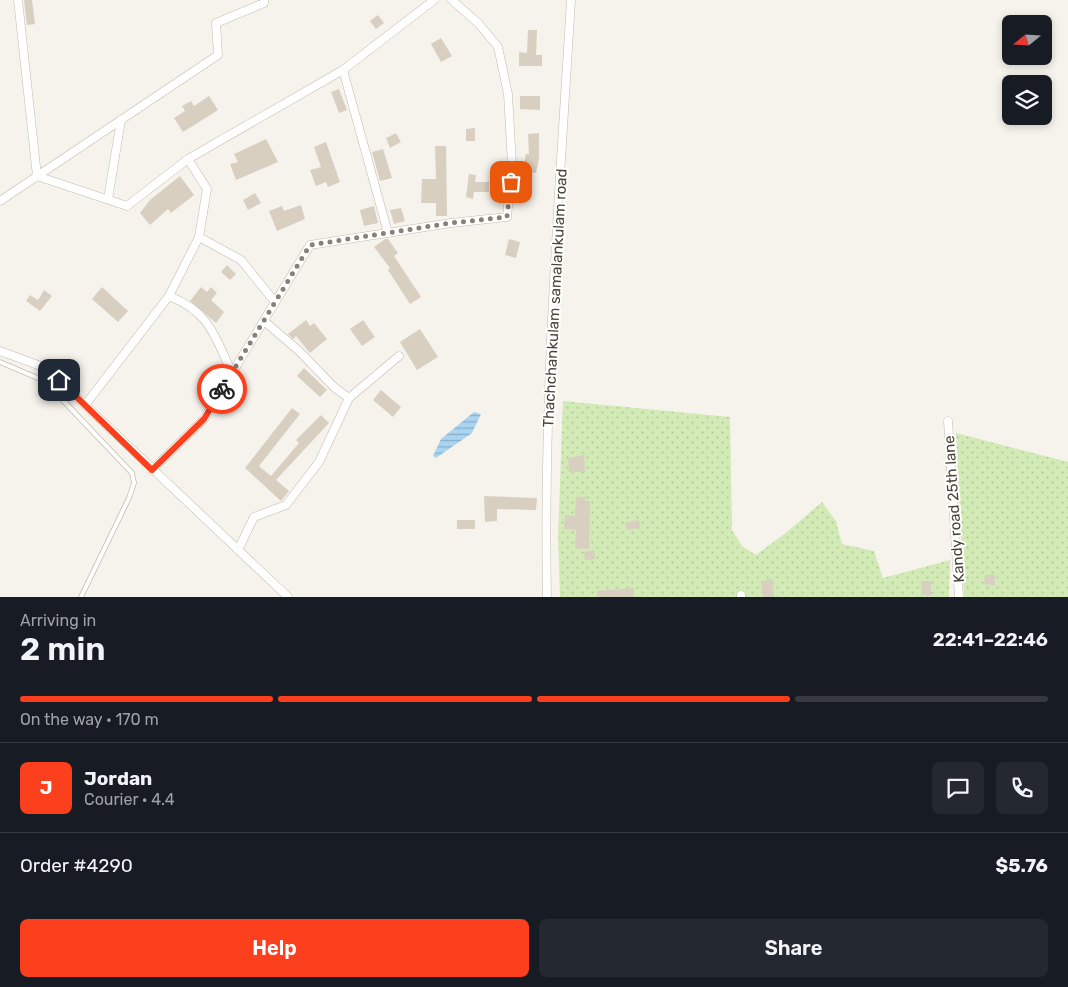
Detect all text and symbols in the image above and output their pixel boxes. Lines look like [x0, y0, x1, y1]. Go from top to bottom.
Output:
north arrow [1002, 15, 1052, 65]
map controls [1002, 15, 1052, 125]
button: layers [1002, 75, 1052, 125]
pin [490, 161, 532, 203]
icon: bag [497, 168, 525, 196]
street label: Thachchankulam samalankulam road [539, 168, 571, 428]
pin [38, 359, 80, 401]
courier [197, 364, 247, 414]
icon: home [45, 366, 73, 394]
icon: bike [208, 375, 236, 403]
street label: Kandy road 25th lane [940, 435, 968, 583]
text: Arriving in [20, 611, 96, 630]
text: 22:41–22:46 [933, 628, 1048, 651]
text: 2 min [20, 630, 105, 668]
text: On the way · 170 m [20, 710, 159, 729]
button: chat [932, 762, 984, 814]
button: phone [996, 762, 1048, 814]
text: Jordan [84, 767, 152, 790]
text: J [40, 776, 52, 799]
text: Courier · 4.4 [84, 790, 175, 809]
text: Order #4290 [20, 854, 133, 877]
text: $5.76 [996, 854, 1048, 877]
button: Help [20, 919, 529, 977]
button: Share [539, 919, 1048, 977]

